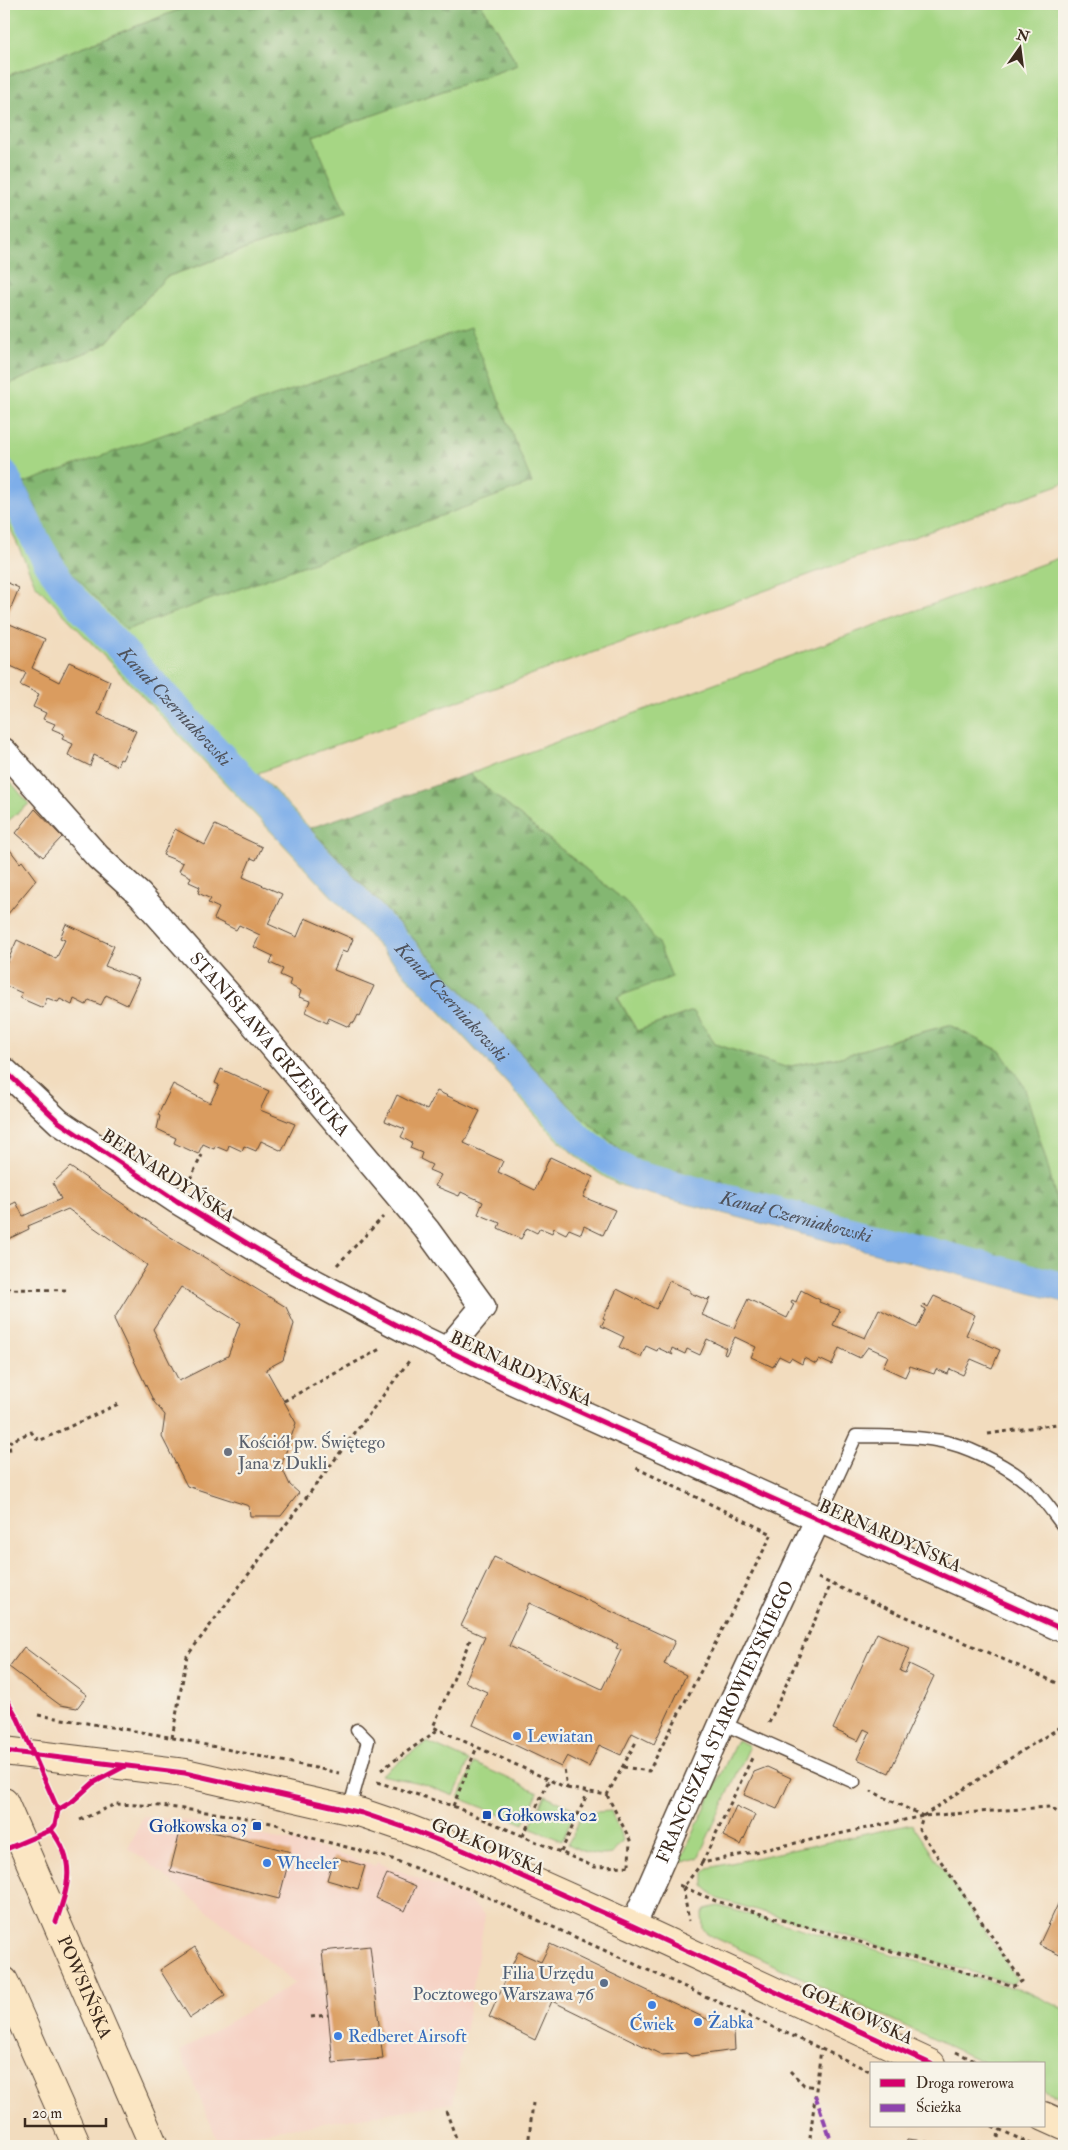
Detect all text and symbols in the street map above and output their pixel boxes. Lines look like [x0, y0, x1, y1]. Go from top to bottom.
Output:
north arrow [996, 22, 1046, 72]
text: N [1014, 26, 1032, 46]
water label: Kanał Czerniakowski [112, 641, 237, 772]
water label: Kanał Czerniakowski [389, 936, 514, 1067]
street label: STANISŁAWA GRZESIUKA [185, 947, 355, 1141]
street label: BERNARDYŃSKA [97, 1124, 239, 1228]
water label: Kanał Czerniakowski [717, 1185, 874, 1248]
street label: BERNARDYŃSKA [446, 1326, 596, 1412]
place label: Kościół pw. Świętego Jana z Dukli [237, 1431, 385, 1475]
marker: Kościół pw. Świętego Jana z Dukli [222, 1446, 234, 1458]
street label: BERNARDYŃSKA [815, 1494, 966, 1578]
street label: FRANCISZKA STAROWIEYSKIEGO [651, 1577, 799, 1866]
place label: Lewiatan [527, 1725, 593, 1748]
marker: Lewiatan [511, 1730, 523, 1742]
place label: Gołkowska 02 [497, 1804, 597, 1827]
marker: Gołkowska 02 [481, 1809, 493, 1821]
street label: GOŁKOWSKA [428, 1813, 549, 1881]
place label: Gołkowska 03 [149, 1815, 247, 1838]
marker: Gołkowska 03 [251, 1820, 263, 1832]
place label: Wheeler [276, 1852, 339, 1875]
marker: Wheeler [261, 1857, 273, 1869]
street label: POWSIŃSKA [52, 1932, 118, 2043]
place label: Filia Urzędu Pocztowego Warszawa 76 [413, 1962, 595, 2006]
marker: Filia Urzędu Pocztowego Warszawa 76 [598, 1977, 610, 1989]
street label: GOŁKOWSKA [797, 1978, 917, 2050]
marker: Ćwiek [646, 1999, 658, 2011]
place label: Żabka [708, 2010, 754, 2034]
place label: Ćwiek [630, 2013, 675, 2036]
marker: Żabka [692, 2016, 704, 2028]
place label: Redberet Airsoft [348, 2025, 467, 2048]
marker: Redberet Airsoft [332, 2030, 344, 2042]
legend [870, 2062, 1046, 2128]
text: Droga rowerowa [916, 2074, 1015, 2093]
scale bar [25, 2095, 106, 2127]
text: Ścieżka [916, 2097, 962, 2117]
text: 20 m [32, 2104, 62, 2123]

